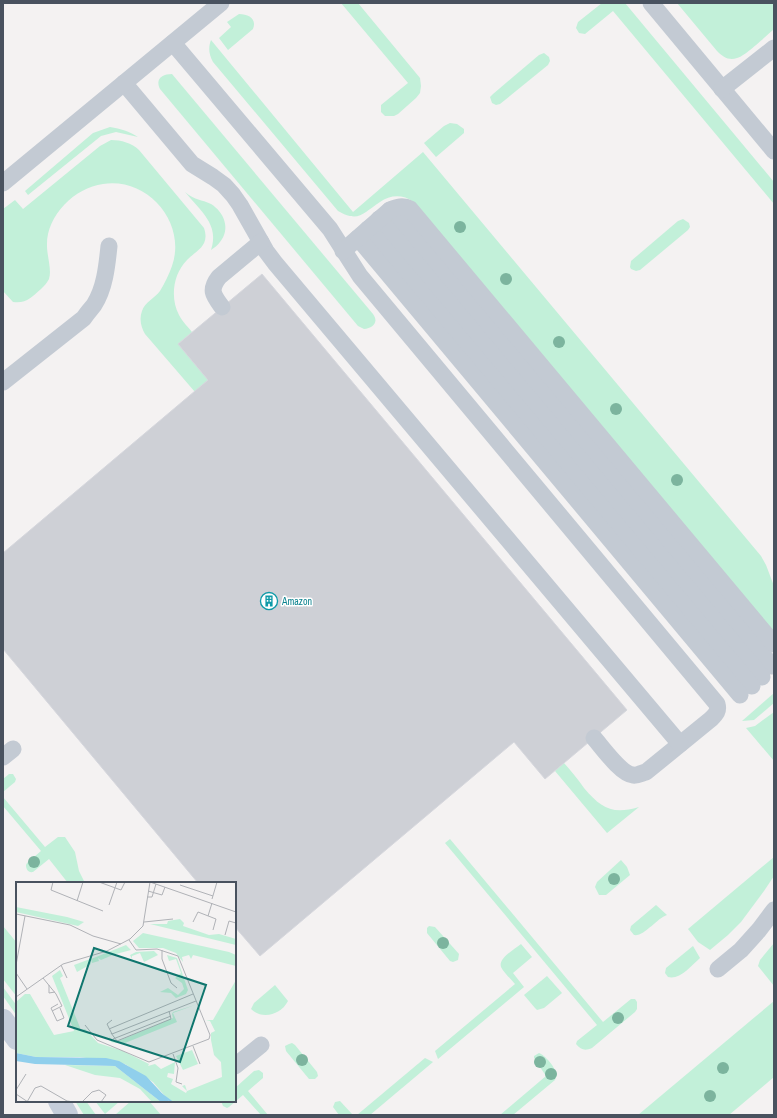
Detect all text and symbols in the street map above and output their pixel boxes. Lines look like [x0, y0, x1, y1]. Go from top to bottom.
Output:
building icon: Amazon [259, 591, 279, 611]
place label: Amazon [281, 595, 312, 608]
inset map [16, 882, 236, 1102]

